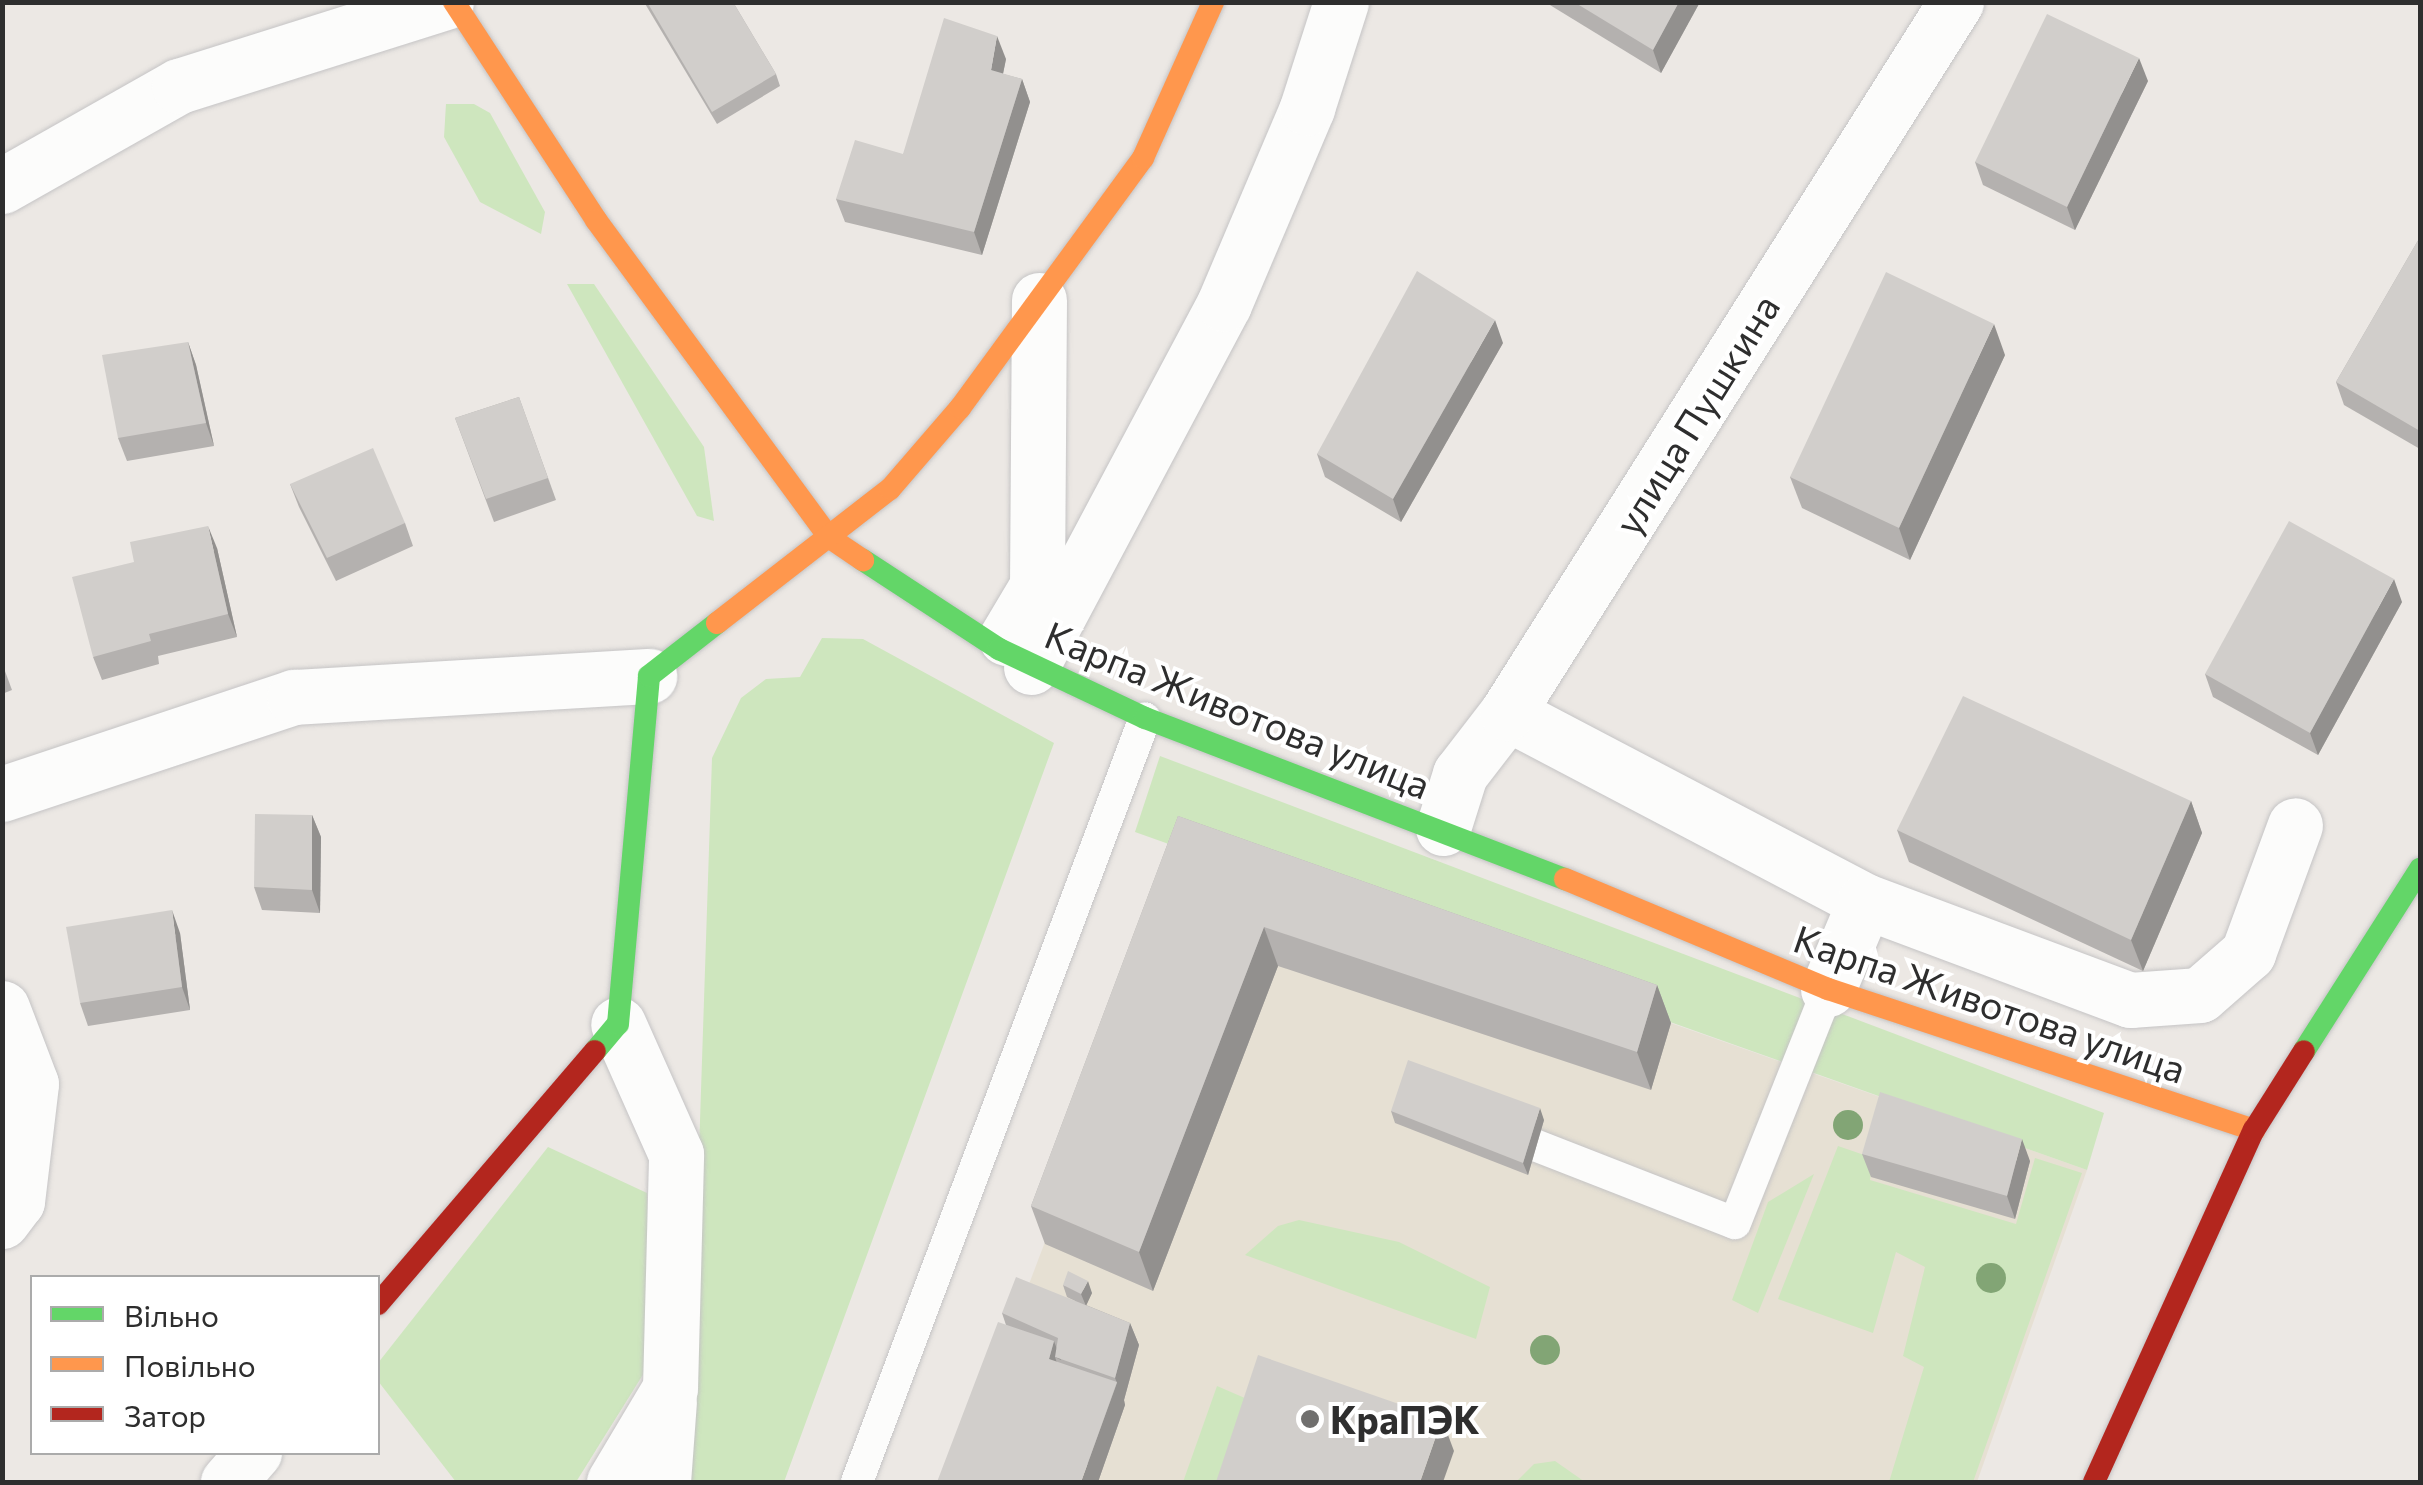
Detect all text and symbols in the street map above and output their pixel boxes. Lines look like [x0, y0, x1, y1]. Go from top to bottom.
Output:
street label: улица Пушкина [1604, 286, 1788, 542]
street label: Карпа Животова улица [1039, 611, 1437, 807]
street label: Карпа Животова улица [1788, 915, 2192, 1091]
legend [30, 1275, 380, 1455]
text: Вільно [124, 1296, 219, 1333]
text: Повільно [124, 1346, 256, 1383]
text: Затор [124, 1396, 206, 1433]
place label: КраПЭК [1330, 1396, 1480, 1442]
marker: КраПЭК [1299, 1408, 1321, 1430]

